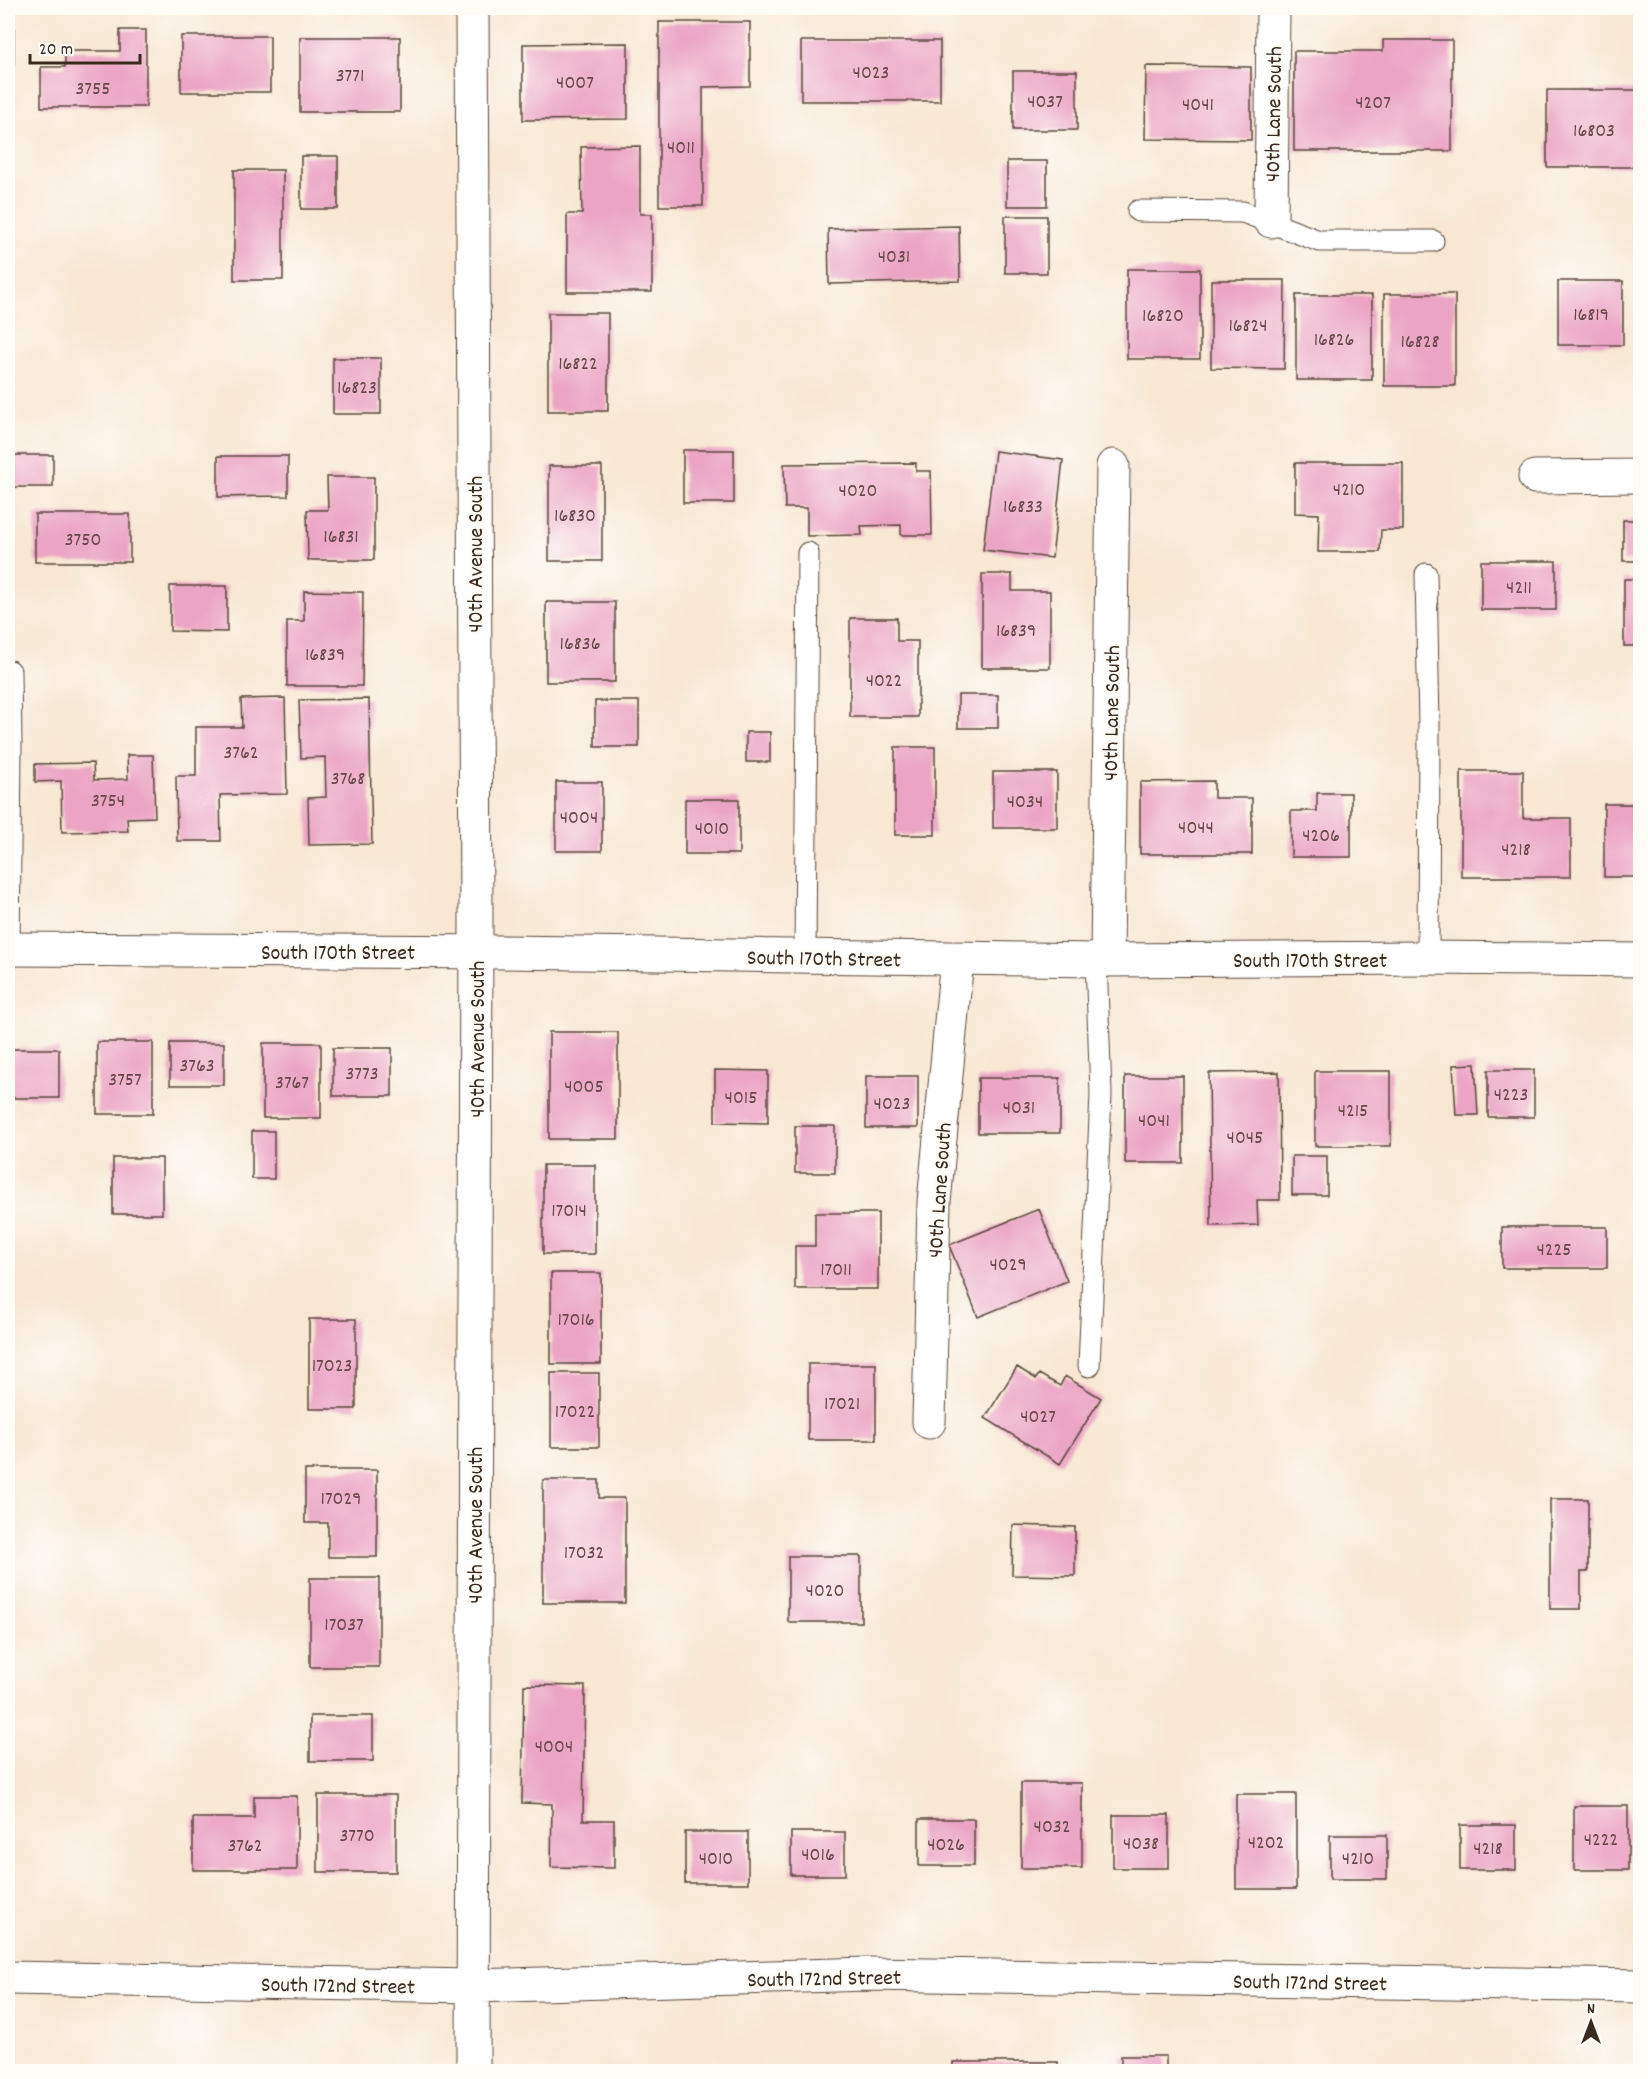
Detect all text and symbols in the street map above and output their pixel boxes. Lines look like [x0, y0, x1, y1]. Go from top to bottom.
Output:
scale bar [30, 27, 140, 65]
text: 20 m [39, 38, 73, 63]
street label: 40th Lane South [1259, 46, 1292, 182]
house number: 4023 [853, 60, 889, 88]
house number: 3771 [336, 63, 364, 91]
house number: 4007 [556, 70, 594, 98]
house number: 3755 [75, 76, 111, 104]
house number: 4037 [1027, 89, 1063, 117]
house number: 4207 [1355, 90, 1391, 118]
house number: 4041 [1182, 92, 1214, 120]
house number: 16803 [1573, 118, 1615, 146]
house number: 4011 [667, 135, 695, 163]
house number: 4031 [878, 244, 910, 272]
house number: 16819 [1573, 302, 1609, 330]
house number: 16820 [1142, 303, 1184, 331]
house number: 16824 [1228, 313, 1268, 341]
house number: 16826 [1314, 327, 1354, 355]
house number: 16828 [1401, 329, 1439, 357]
house number: 16822 [558, 351, 598, 379]
house number: 16823 [337, 375, 377, 403]
street label: 40th Avenue South [462, 476, 493, 632]
house number: 4210 [1333, 477, 1365, 505]
house number: 4020 [839, 478, 877, 506]
house number: 16833 [1003, 494, 1043, 522]
house number: 16830 [554, 503, 596, 531]
house number: 16831 [323, 524, 359, 552]
house number: 3750 [65, 527, 101, 555]
house number: 4211 [1506, 575, 1532, 603]
house number: 16839 [996, 618, 1036, 646]
house number: 16836 [560, 631, 600, 659]
house number: 16839 [305, 642, 345, 670]
street label: 40th Lane South [1097, 645, 1130, 781]
house number: 4022 [866, 668, 902, 696]
house number: 3762 [223, 740, 259, 768]
house number: 3768 [331, 766, 365, 794]
house number: 3754 [91, 788, 125, 816]
house number: 4034 [1007, 789, 1043, 817]
house number: 4004 [560, 805, 598, 833]
house number: 4044 [1178, 815, 1214, 843]
house number: 4010 [695, 816, 729, 844]
house number: 4206 [1302, 823, 1340, 851]
house number: 4218 [1501, 837, 1531, 865]
street label: South 170th Street [261, 939, 415, 970]
street label: South 170th Street [747, 944, 901, 977]
street label: South 170th Street [1233, 947, 1387, 978]
street label: 40th Avenue South [464, 961, 495, 1117]
house number: 3763 [179, 1053, 215, 1081]
house number: 3773 [345, 1061, 379, 1089]
house number: 3757 [108, 1067, 142, 1095]
house number: 3767 [275, 1070, 309, 1098]
house number: 4005 [564, 1074, 604, 1102]
house number: 4223 [1494, 1082, 1528, 1110]
house number: 4015 [725, 1085, 757, 1113]
house number: 4023 [874, 1091, 910, 1119]
house number: 4031 [1003, 1095, 1035, 1123]
house number: 4215 [1338, 1098, 1368, 1126]
house number: 4041 [1138, 1108, 1170, 1136]
street label: 40th Lane South [921, 1121, 962, 1259]
house number: 4045 [1227, 1125, 1263, 1153]
house number: 17014 [551, 1198, 587, 1226]
house number: 4225 [1536, 1237, 1572, 1265]
house number: 4029 [989, 1252, 1027, 1280]
house number: 17011 [820, 1257, 852, 1285]
house number: 17016 [557, 1307, 595, 1335]
house number: 17023 [312, 1353, 352, 1381]
house number: 17021 [824, 1391, 860, 1419]
house number: 17022 [555, 1399, 595, 1427]
house number: 4027 [1020, 1404, 1056, 1432]
street label: 40th Avenue South [462, 1447, 493, 1603]
house number: 17029 [321, 1486, 361, 1514]
house number: 17032 [564, 1540, 604, 1568]
house number: 4020 [806, 1578, 844, 1606]
house number: 17037 [324, 1612, 364, 1640]
house number: 4004 [535, 1734, 573, 1762]
house number: 4032 [1034, 1814, 1070, 1842]
house number: 3770 [339, 1823, 375, 1851]
house number: 4222 [1584, 1827, 1618, 1855]
house number: 4202 [1248, 1830, 1284, 1858]
house number: 4038 [1123, 1831, 1159, 1859]
house number: 4026 [927, 1832, 965, 1860]
house number: 3762 [227, 1833, 263, 1861]
house number: 4218 [1473, 1836, 1503, 1864]
house number: 4016 [801, 1842, 835, 1870]
house number: 4010 [699, 1846, 733, 1874]
house number: 4210 [1342, 1846, 1374, 1874]
street label: South 172nd Street [747, 1964, 901, 1997]
street label: South 172nd Street [1233, 1968, 1387, 2001]
street label: South 172nd Street [261, 1971, 415, 2004]
north arrow [1561, 1992, 1621, 2052]
text: N [1587, 1998, 1595, 2021]

